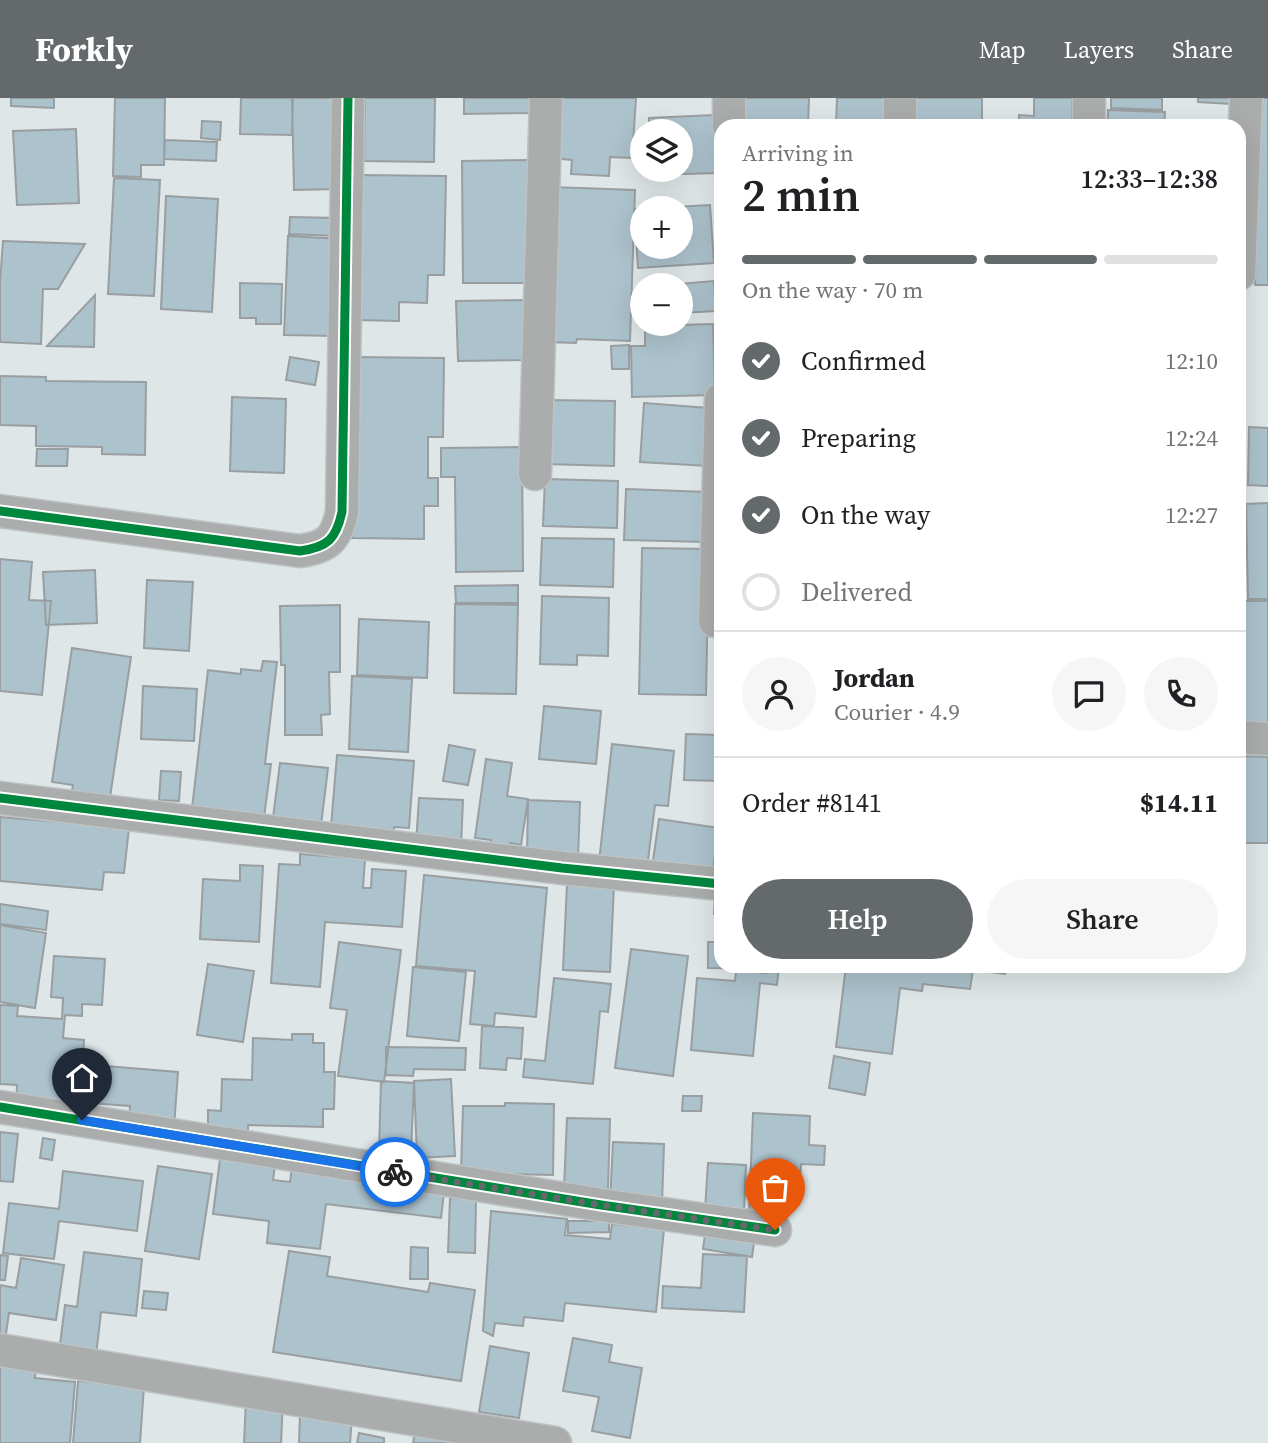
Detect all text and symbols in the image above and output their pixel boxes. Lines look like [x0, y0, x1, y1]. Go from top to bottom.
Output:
text: Forkly [35, 27, 133, 72]
text: Map [979, 33, 1026, 66]
text: Layers [1064, 33, 1134, 66]
text: Share [1172, 33, 1233, 66]
map controls [630, 119, 693, 336]
button: layers [630, 119, 693, 182]
text: Arriving in [742, 137, 854, 169]
text: 12:33–12:38 [1081, 161, 1218, 197]
text: 2 min [742, 163, 860, 226]
button: + [630, 196, 693, 259]
button: − [630, 273, 693, 336]
text: On the way · 70 m [742, 274, 923, 306]
icon: check [742, 342, 780, 380]
text: Confirmed [801, 343, 926, 379]
text: 12:10 [1165, 345, 1218, 377]
icon: check [742, 419, 780, 457]
text: Preparing [801, 420, 916, 456]
text: 12:24 [1165, 422, 1218, 454]
icon: check [742, 496, 780, 534]
text: On the way [801, 497, 930, 533]
text: 12:27 [1165, 499, 1218, 531]
text: Delivered [801, 574, 912, 610]
button: person [742, 657, 816, 731]
button: chat [1052, 657, 1126, 731]
button: phone [1144, 657, 1218, 731]
text: Jordan [834, 660, 915, 696]
text: Courier · 4.9 [834, 696, 960, 728]
text: Order #8141 [742, 785, 882, 821]
text: $14.11 [1140, 785, 1218, 821]
button: Help [742, 879, 973, 959]
button: Share [987, 879, 1218, 959]
pin [52, 1048, 112, 1120]
icon: home [63, 1059, 101, 1097]
courier [360, 1137, 430, 1207]
icon: bike [376, 1153, 414, 1191]
pin [745, 1158, 805, 1230]
icon: bag [756, 1169, 794, 1207]

